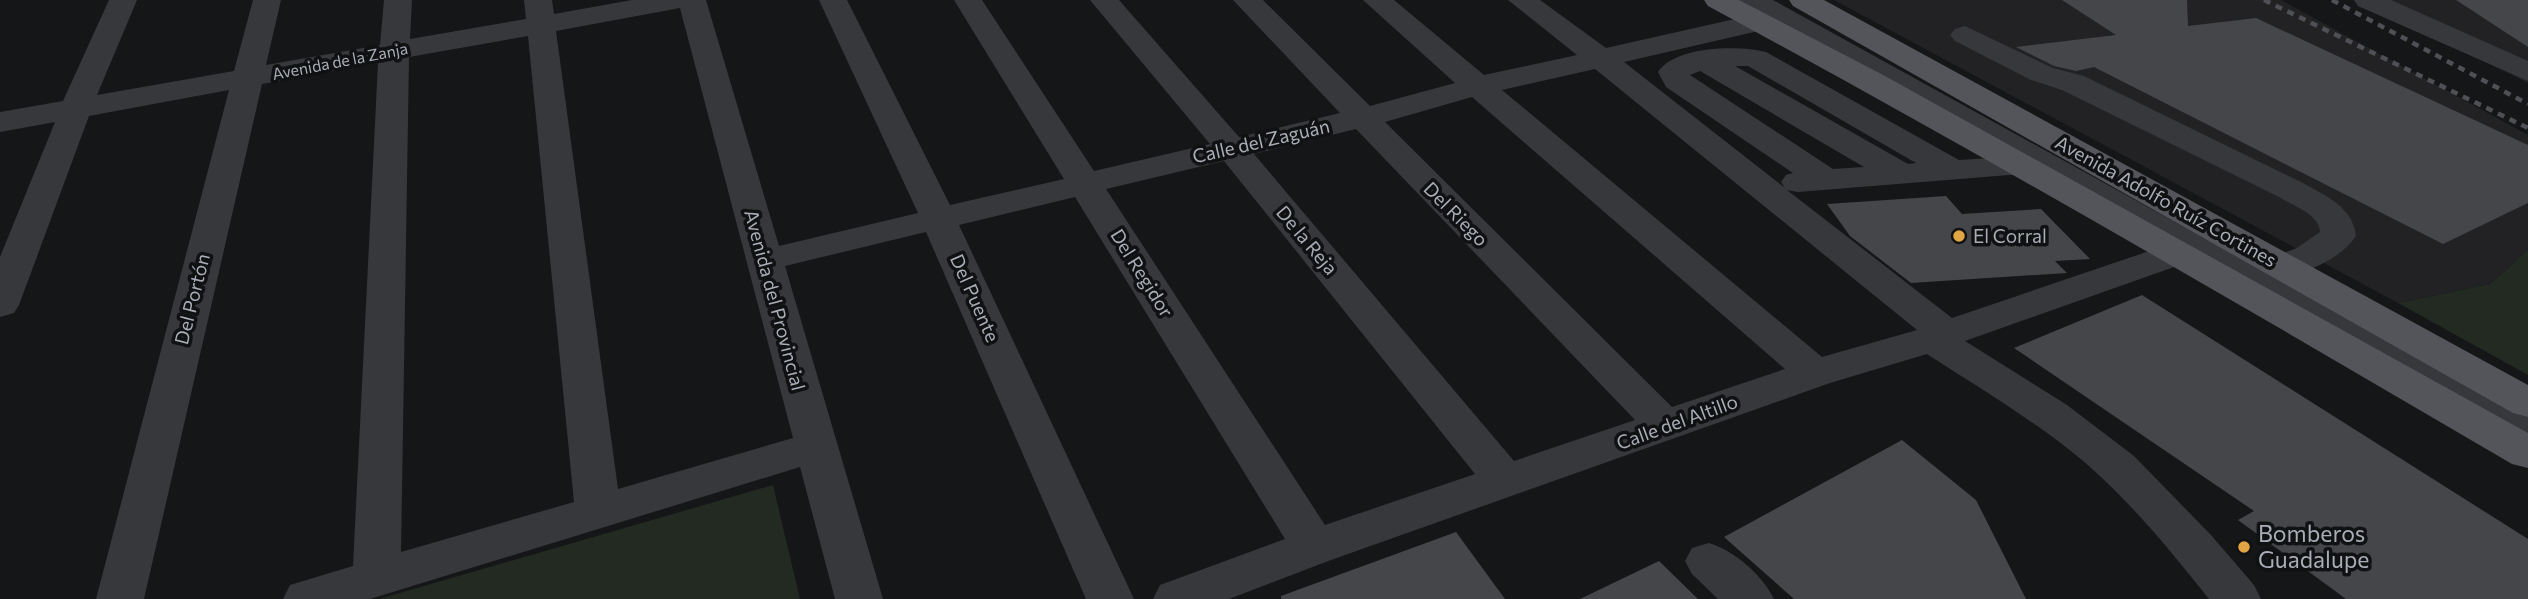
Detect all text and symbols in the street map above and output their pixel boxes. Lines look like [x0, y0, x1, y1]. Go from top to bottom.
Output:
street label: Avenida de la Zanja [270, 38, 409, 83]
street label: Calle del Zaguán [1190, 114, 1332, 167]
street label: Avenida Adolfo Ruíz Cortines [2052, 130, 2281, 271]
street label: Del Riego [1419, 177, 1493, 251]
street label: De la Reja [1272, 201, 1343, 279]
street label: Avenida del Provincial [740, 207, 811, 393]
street label: Del Regidor [1106, 224, 1179, 321]
place label: El Corral [1973, 224, 2047, 247]
marker: El Corral [1951, 228, 1967, 244]
street label: Del Puente [946, 250, 1005, 345]
street label: Del Portón [169, 251, 214, 347]
street label: Calle del Altillo [1613, 389, 1741, 454]
place label: Bomberos Guadalupe [2258, 519, 2369, 573]
marker: Bomberos Guadalupe [2236, 539, 2252, 555]

